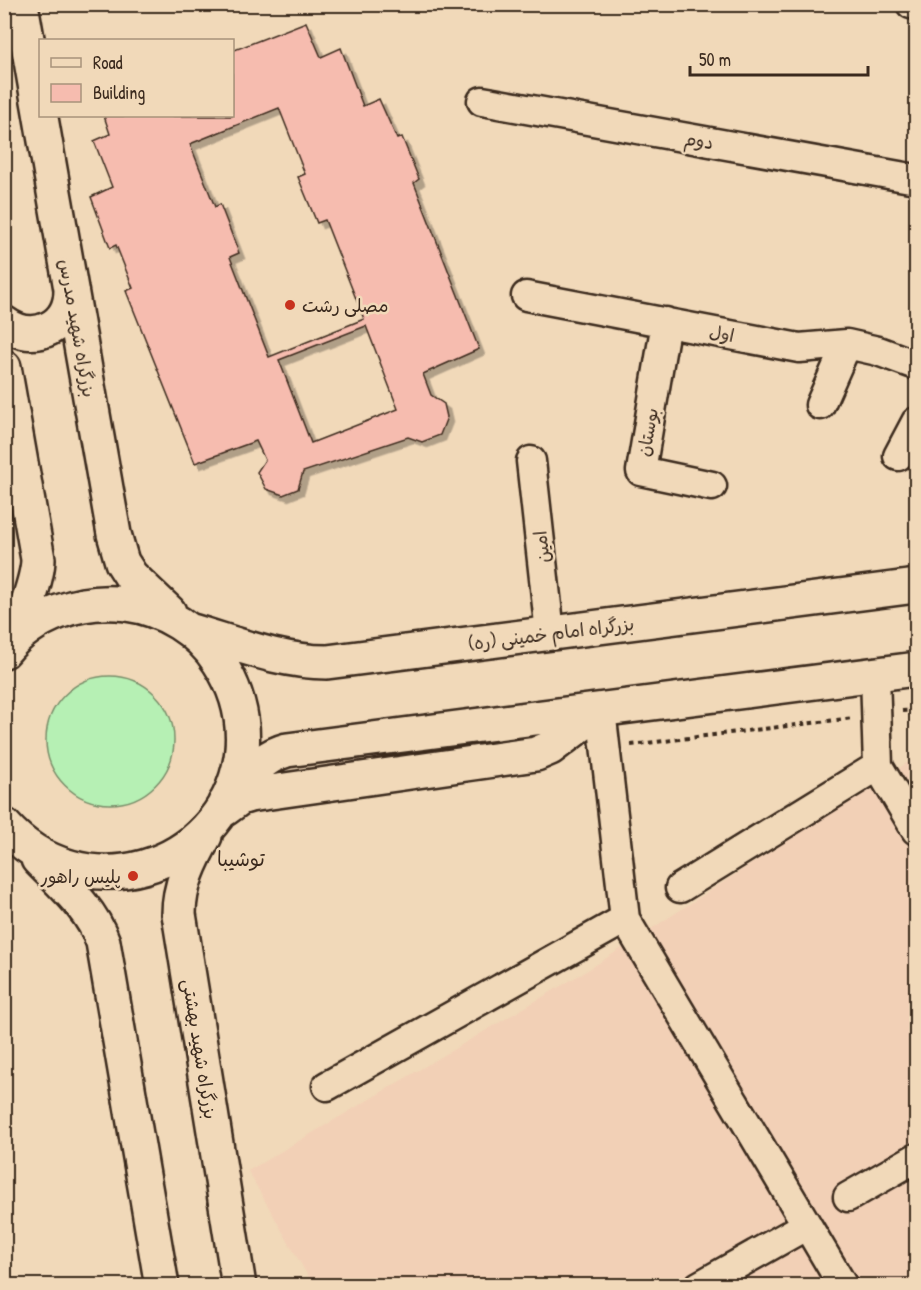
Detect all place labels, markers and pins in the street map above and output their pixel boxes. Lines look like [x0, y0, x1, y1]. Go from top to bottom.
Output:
place label: مصلی رشت [302, 293, 389, 318]
marker: مصلی رشت [283, 298, 297, 312]
place label: پلیس راهور [40, 864, 121, 889]
marker: پلیس راهور [126, 869, 140, 883]

